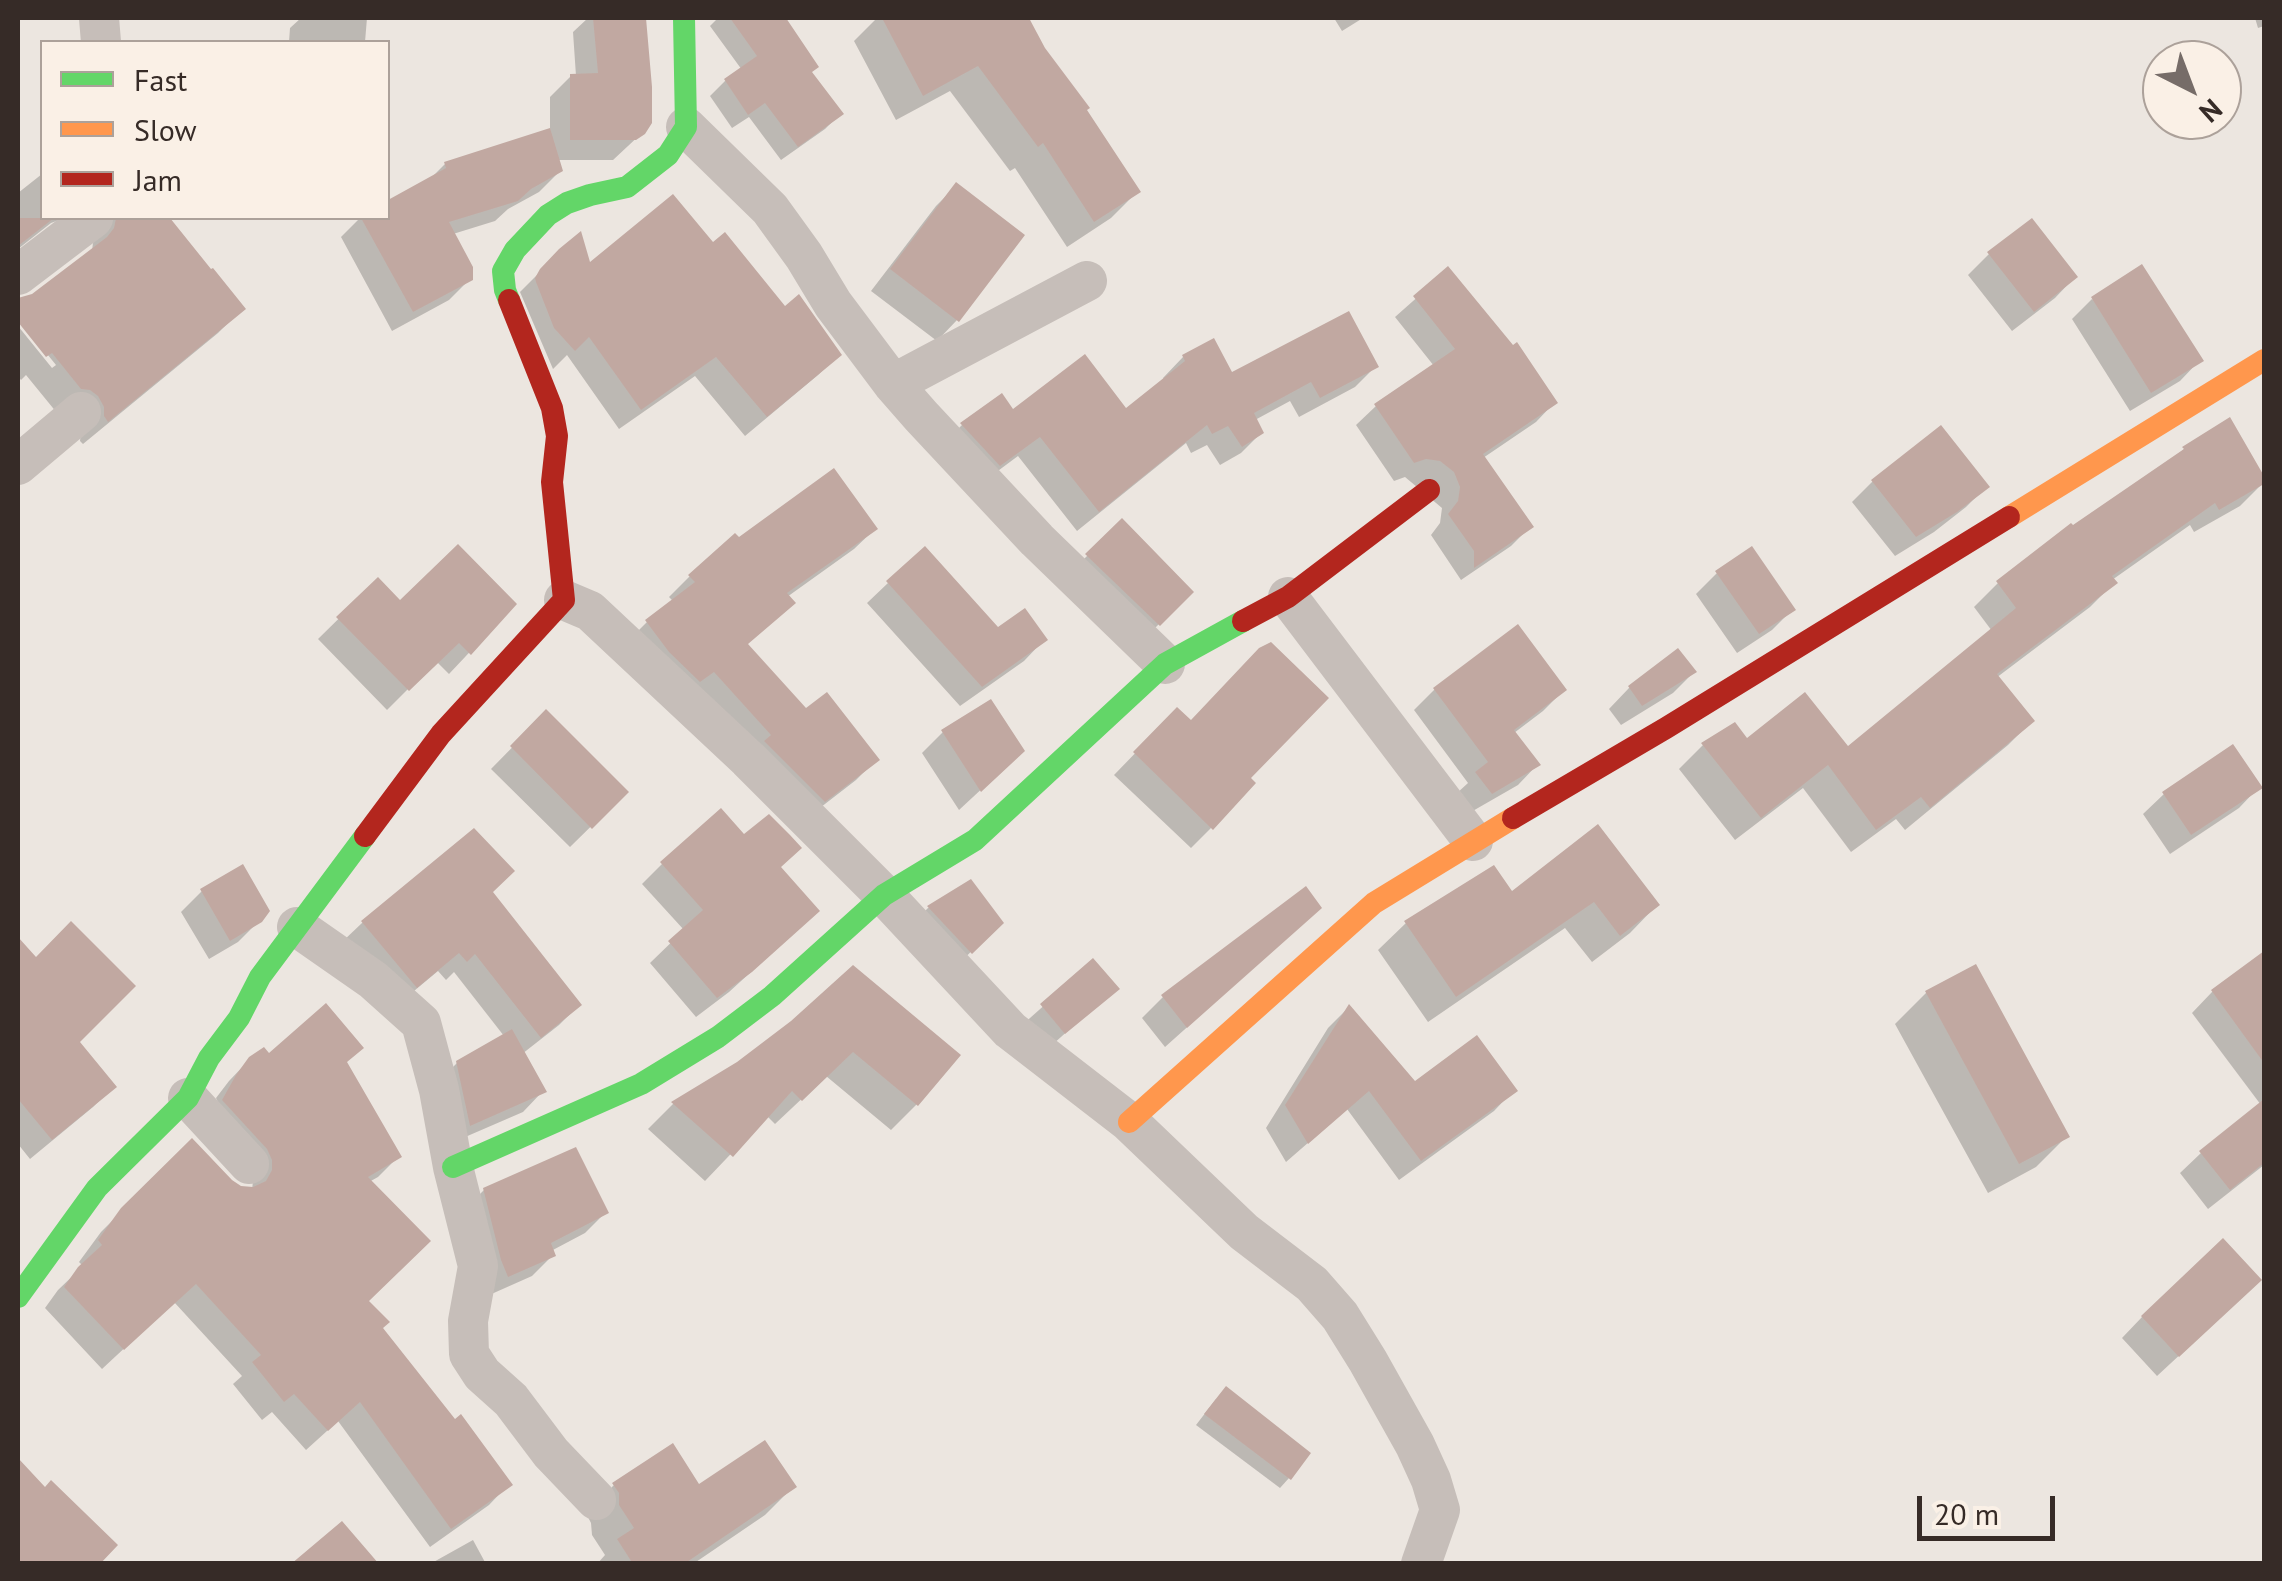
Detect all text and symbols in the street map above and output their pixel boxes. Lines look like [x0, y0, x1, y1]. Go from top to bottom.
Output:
legend [40, 40, 390, 220]
north arrow [2142, 40, 2242, 140]
text: Fast [134, 60, 187, 99]
text: N [2192, 91, 2230, 131]
text: Slow [134, 110, 197, 149]
text: Jam [134, 160, 182, 199]
scale bar [1922, 1476, 2060, 1538]
text: 20 m [1934, 1494, 1999, 1533]

